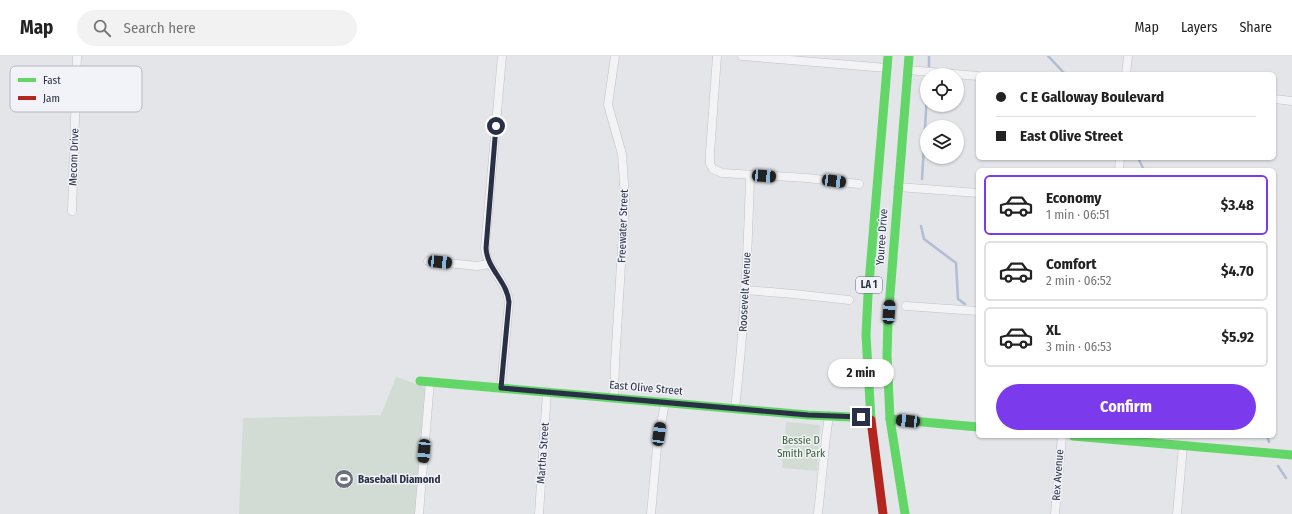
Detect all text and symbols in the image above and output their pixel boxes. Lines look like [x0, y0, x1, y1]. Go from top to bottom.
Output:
search box [77, 10, 357, 46]
text: Map [20, 16, 53, 39]
icon: search [91, 17, 113, 39]
text: Search here [123, 19, 196, 37]
text: Map [1135, 19, 1159, 36]
text: Layers [1181, 19, 1217, 36]
text: Share [1239, 19, 1272, 36]
legend [10, 66, 142, 112]
map controls [920, 68, 964, 164]
button: locate [920, 68, 964, 112]
text: Fast [43, 74, 61, 87]
text: C E Galloway Boulevard [1020, 88, 1164, 106]
text: Jam [43, 92, 60, 105]
route start [487, 117, 505, 135]
button: layers [920, 120, 964, 164]
text: East Olive Street [1020, 127, 1123, 145]
street label: Mecom Drive [66, 128, 82, 186]
car [752, 169, 776, 183]
car [821, 174, 847, 188]
icon: car [998, 187, 1034, 223]
street label: Freewater Street [615, 189, 631, 263]
text: Economy [1046, 189, 1101, 207]
text: $3.48 [1221, 196, 1254, 214]
text: 1 min · 06:51 [1046, 207, 1110, 222]
street label: Youree Drive [874, 208, 890, 266]
street label: Roosevelt Avenue [736, 252, 754, 332]
icon: car [998, 253, 1034, 289]
car [427, 255, 453, 269]
text: Comfort [1046, 255, 1097, 273]
text: $4.70 [1221, 262, 1254, 280]
text: 2 min · 06:52 [1046, 273, 1111, 288]
road number: LA 1 [856, 277, 882, 293]
car [882, 300, 896, 324]
icon: car [998, 319, 1034, 355]
text: XL [1046, 321, 1061, 339]
text: $5.92 [1222, 328, 1254, 346]
text: 3 min · 06:53 [1046, 339, 1112, 354]
callout: 2 min [828, 359, 894, 387]
text: 2 min [847, 365, 875, 380]
street label: East Olive Street [609, 378, 684, 398]
button: Confirm [996, 384, 1256, 430]
route end [852, 408, 870, 426]
car [895, 414, 921, 428]
street label: Martha Street [534, 421, 552, 484]
car [651, 421, 667, 447]
park label: Bessie D Smith Park [777, 434, 826, 460]
car [417, 439, 431, 463]
street label: Rex Avenue [1050, 449, 1066, 501]
sports icon: Baseball Diamond [333, 468, 355, 490]
place label: Baseball Diamond [358, 473, 440, 486]

